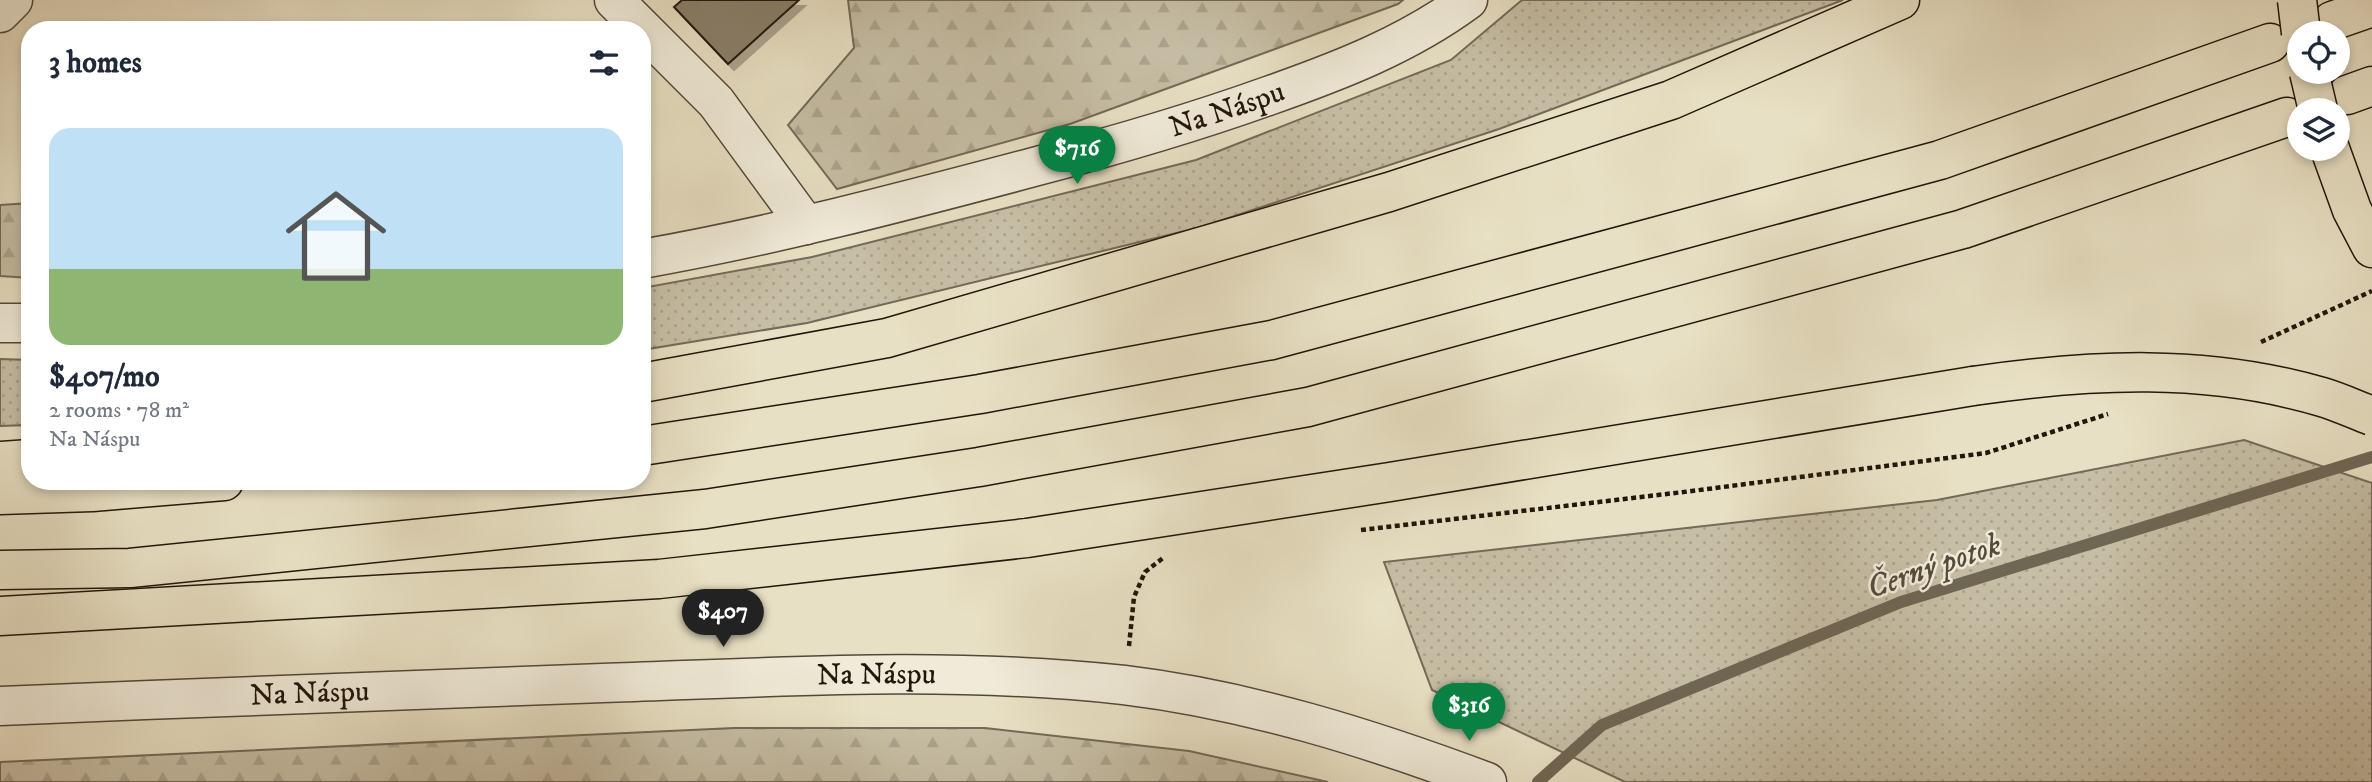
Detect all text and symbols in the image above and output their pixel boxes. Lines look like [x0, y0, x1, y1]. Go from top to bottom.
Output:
map controls [2287, 21, 2350, 161]
button: locate [2287, 21, 2350, 84]
icon: filters [585, 44, 623, 82]
text: 3 homes [49, 45, 142, 82]
street label: Na Náspu [1165, 73, 1290, 146]
button: layers [2287, 98, 2350, 161]
pin: $716 [1036, 127, 1118, 186]
text: $716 [1055, 134, 1100, 163]
icon: home [273, 173, 399, 299]
text: $407/mo [49, 359, 160, 396]
text: 2 rooms · 78 m² [49, 396, 189, 425]
text: Na Náspu [49, 425, 140, 454]
water label: Černý potok [1861, 524, 2007, 609]
pin: $407 [682, 590, 764, 649]
text: $407 [698, 597, 748, 626]
street label: Na Náspu [816, 656, 936, 694]
street label: Na Náspu [249, 673, 370, 714]
pin: $316 [1428, 684, 1510, 743]
text: $316 [1448, 691, 1490, 720]

